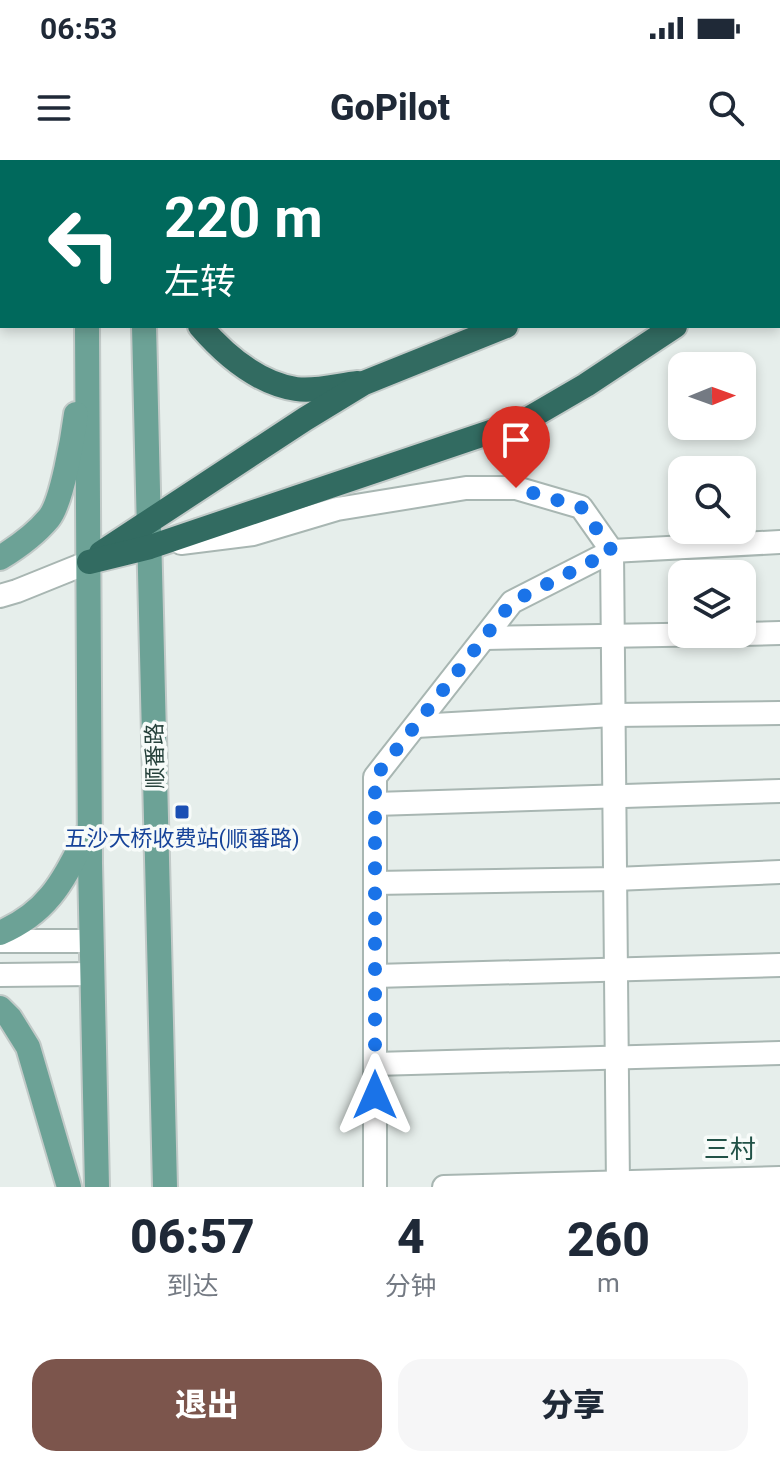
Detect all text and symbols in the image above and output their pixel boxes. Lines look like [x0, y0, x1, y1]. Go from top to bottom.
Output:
text: 06:53 [40, 11, 117, 46]
icon: menu [32, 86, 76, 130]
icon: search [704, 86, 748, 130]
text: GoPilot [330, 87, 450, 129]
text: 220 m [164, 185, 323, 251]
icon: left [32, 192, 136, 296]
text: 左转 [164, 261, 236, 303]
north arrow [668, 352, 756, 440]
map controls [668, 352, 756, 648]
pin [482, 406, 550, 488]
icon: arrive [494, 418, 538, 462]
button: search [668, 456, 756, 544]
button: layers [668, 560, 756, 648]
street label: 顺番路 [142, 723, 168, 789]
marker: 五沙大桥收费站(顺番路) [173, 803, 191, 821]
place label: 五沙大桥收费站(顺番路) [64, 826, 300, 852]
position arrow [333, 1053, 417, 1137]
district label: 三村 [704, 1134, 756, 1164]
text: 06:57 [130, 1208, 255, 1265]
text: 4 [397, 1208, 425, 1265]
text: 260 [567, 1211, 650, 1268]
text: m [597, 1268, 620, 1298]
text: 到达 [166, 1271, 218, 1301]
text: 分钟 [385, 1271, 437, 1301]
button: 退出 [32, 1359, 382, 1451]
button: 分享 [398, 1359, 748, 1451]

